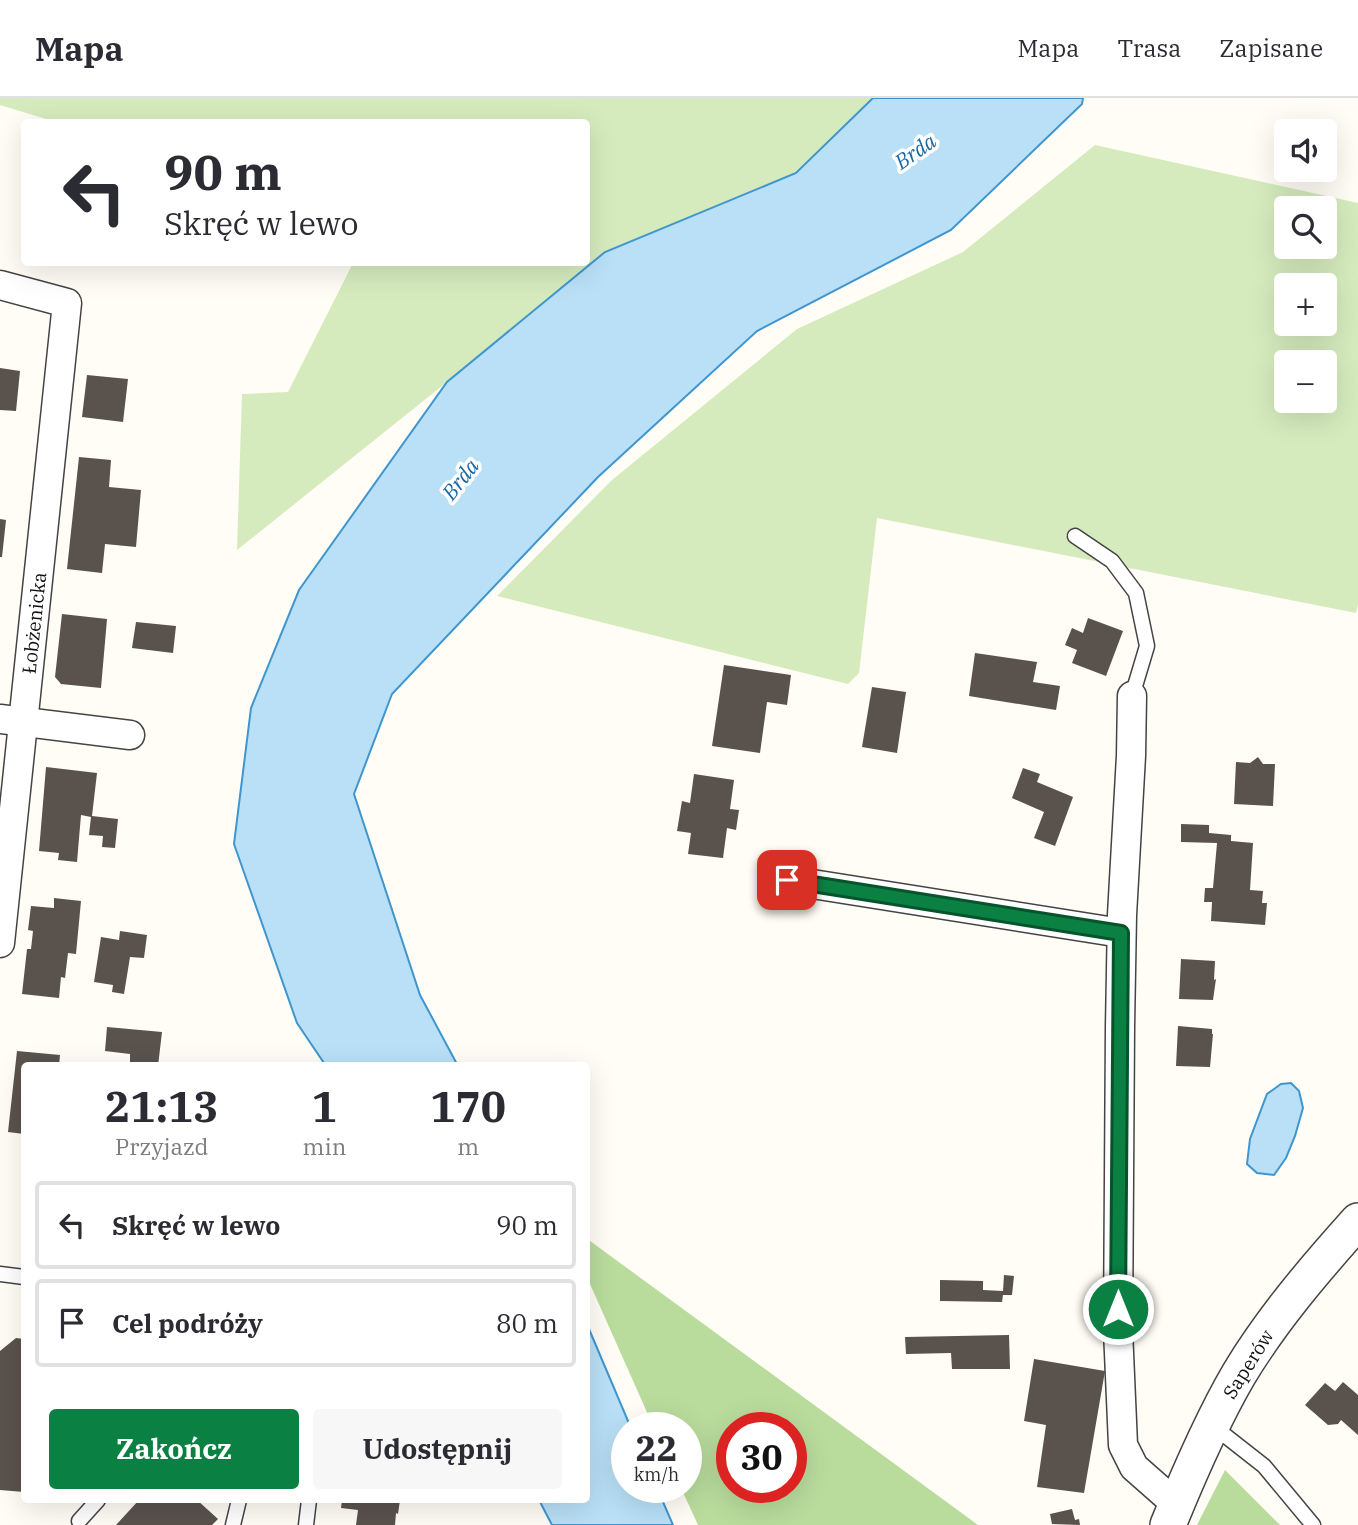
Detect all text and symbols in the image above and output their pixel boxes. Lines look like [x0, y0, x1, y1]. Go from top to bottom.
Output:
text: Mapa [35, 27, 123, 70]
text: Mapa [1017, 32, 1079, 64]
text: Trasa [1117, 32, 1181, 64]
text: Zapisane [1219, 32, 1323, 64]
map controls [1274, 119, 1337, 413]
button: sound [1274, 119, 1337, 182]
water label: Brda [888, 126, 942, 176]
text: 90 m [164, 140, 282, 203]
icon: left [49, 147, 140, 238]
button: search [1274, 196, 1337, 259]
text: Skręć w lewo [164, 202, 359, 244]
button: + [1274, 273, 1337, 336]
button: − [1274, 350, 1337, 413]
water label: Brda [435, 452, 485, 506]
street label: Łobżenicka [17, 571, 51, 675]
pin [757, 850, 817, 910]
icon: arrive [768, 861, 806, 899]
text: 21:13 [105, 1079, 219, 1134]
text: 1 [312, 1079, 337, 1134]
text: 170 [430, 1079, 506, 1134]
text: Przyjazd [115, 1131, 208, 1161]
text: min [303, 1131, 346, 1161]
text: m [457, 1131, 479, 1161]
icon: left [53, 1206, 91, 1244]
text: Skręć w lewo [112, 1208, 280, 1242]
text: 90 m [496, 1208, 558, 1242]
position arrow [1081, 1272, 1155, 1346]
icon: arrive [53, 1304, 91, 1342]
text: Cel podróży [112, 1306, 263, 1340]
text: 80 m [496, 1306, 558, 1340]
street label: Saperów [1217, 1325, 1279, 1403]
button: Zakończ [49, 1409, 299, 1489]
button: Udostępnij [313, 1409, 562, 1489]
speed limit sign: 30 [716, 1412, 807, 1503]
text: 22 [635, 1425, 678, 1471]
text: km/h [634, 1463, 679, 1486]

